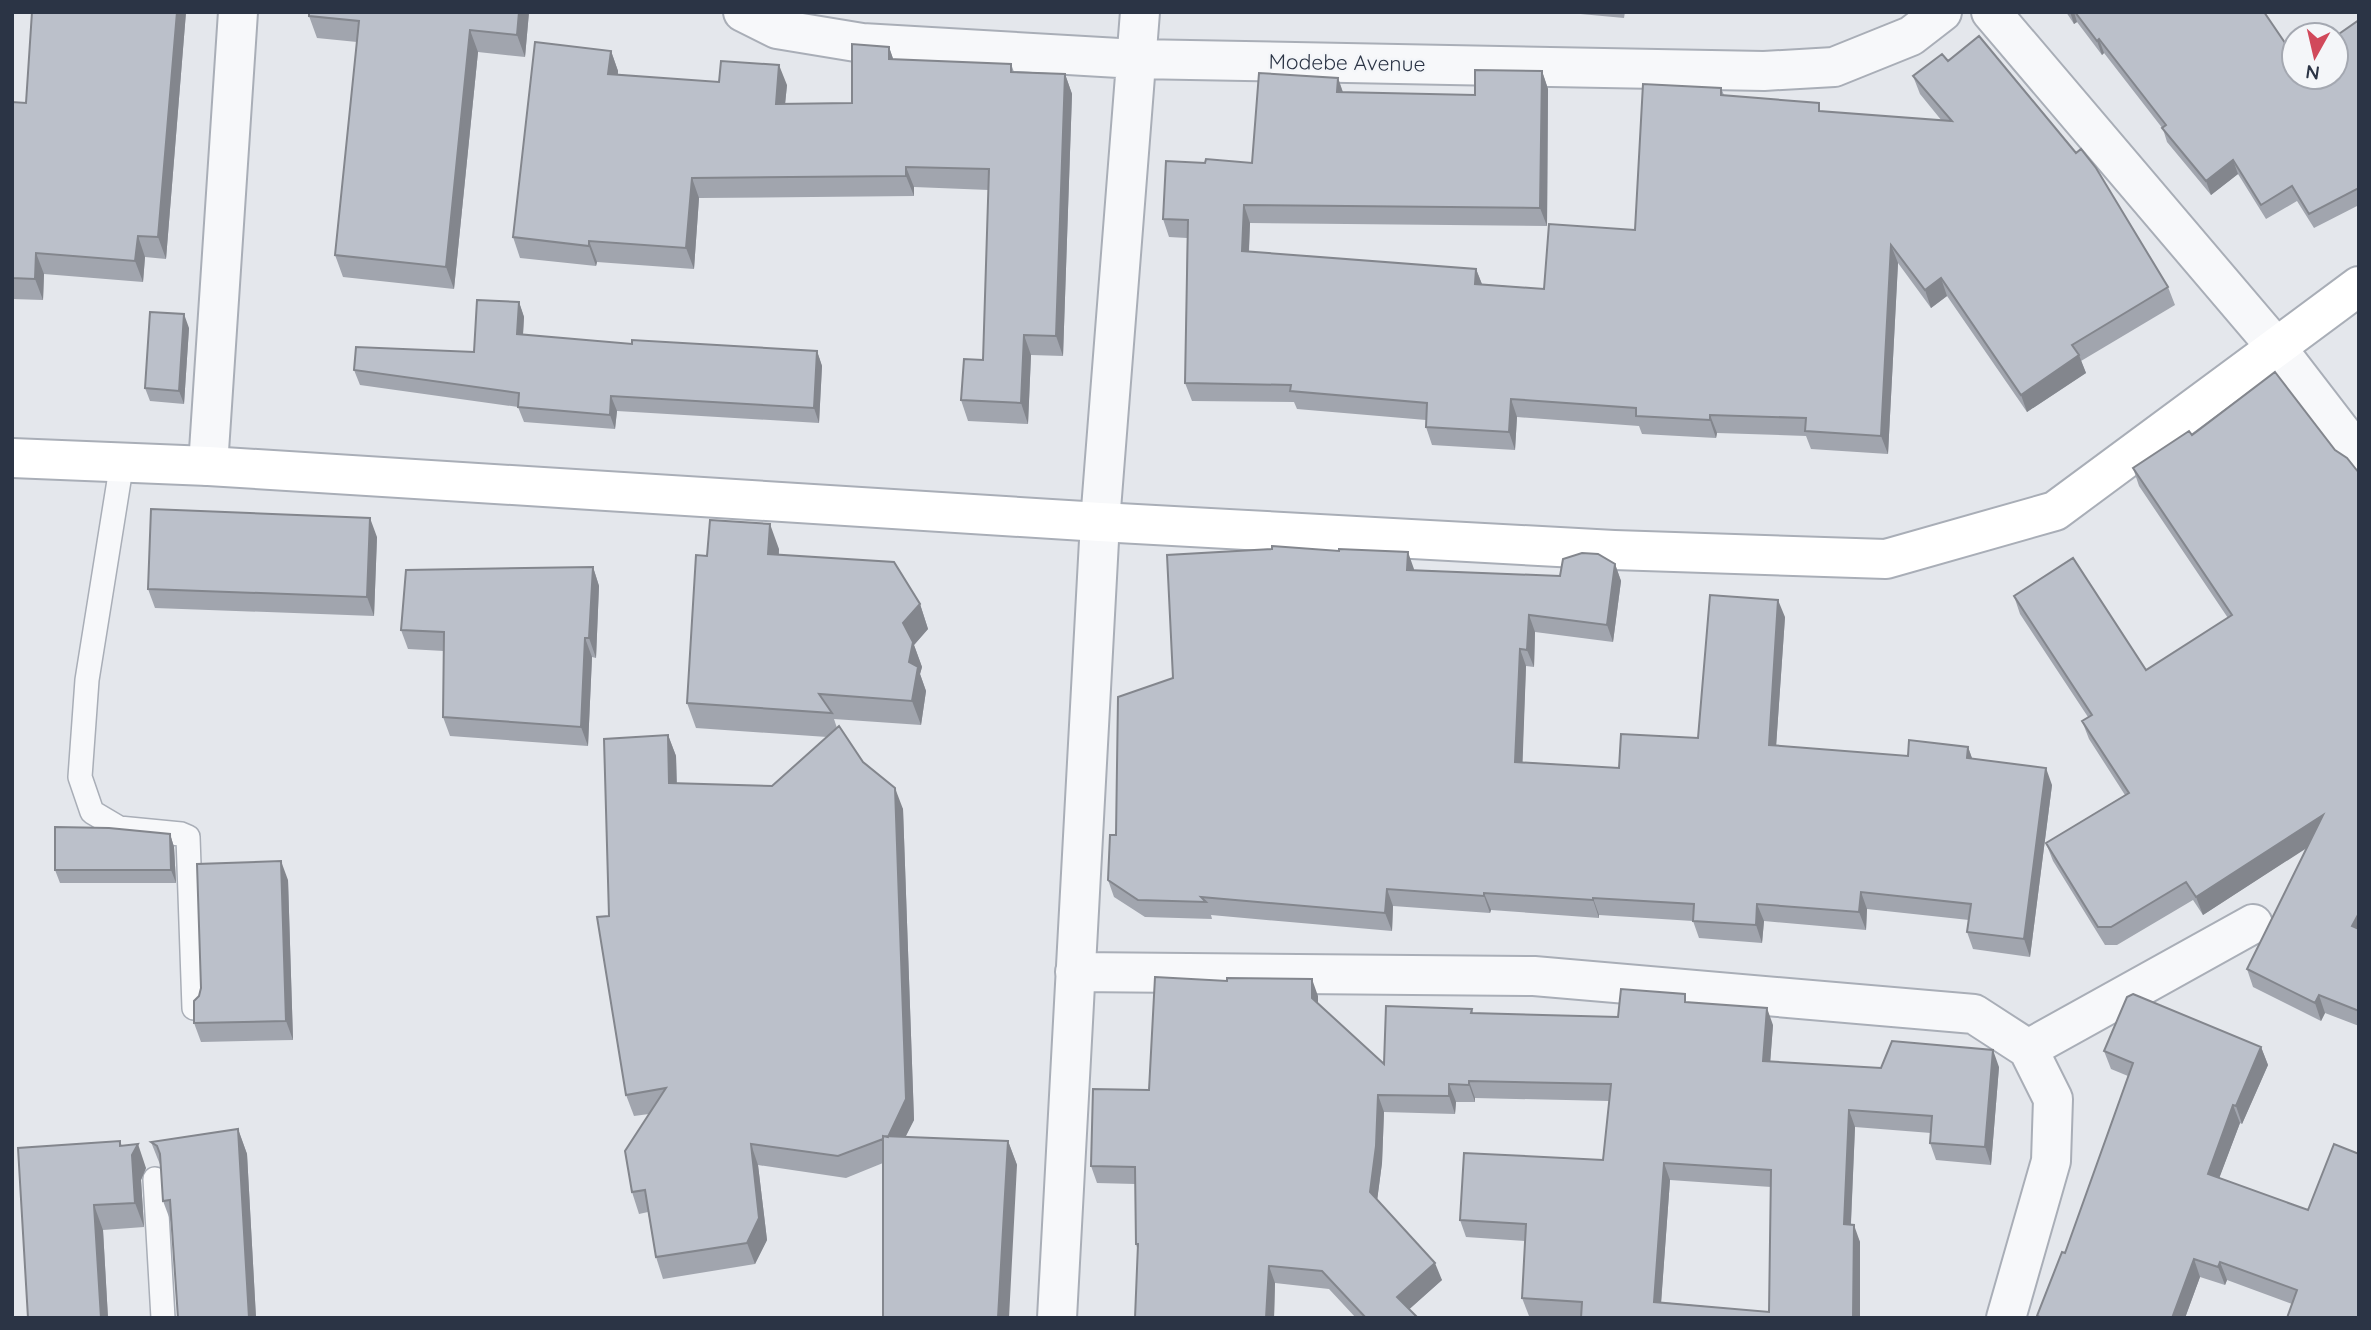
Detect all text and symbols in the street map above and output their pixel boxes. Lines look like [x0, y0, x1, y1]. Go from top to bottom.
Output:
north arrow [2280, 21, 2350, 91]
street label: Modebe Avenue [1268, 48, 1426, 76]
text: N [2304, 60, 2321, 86]

